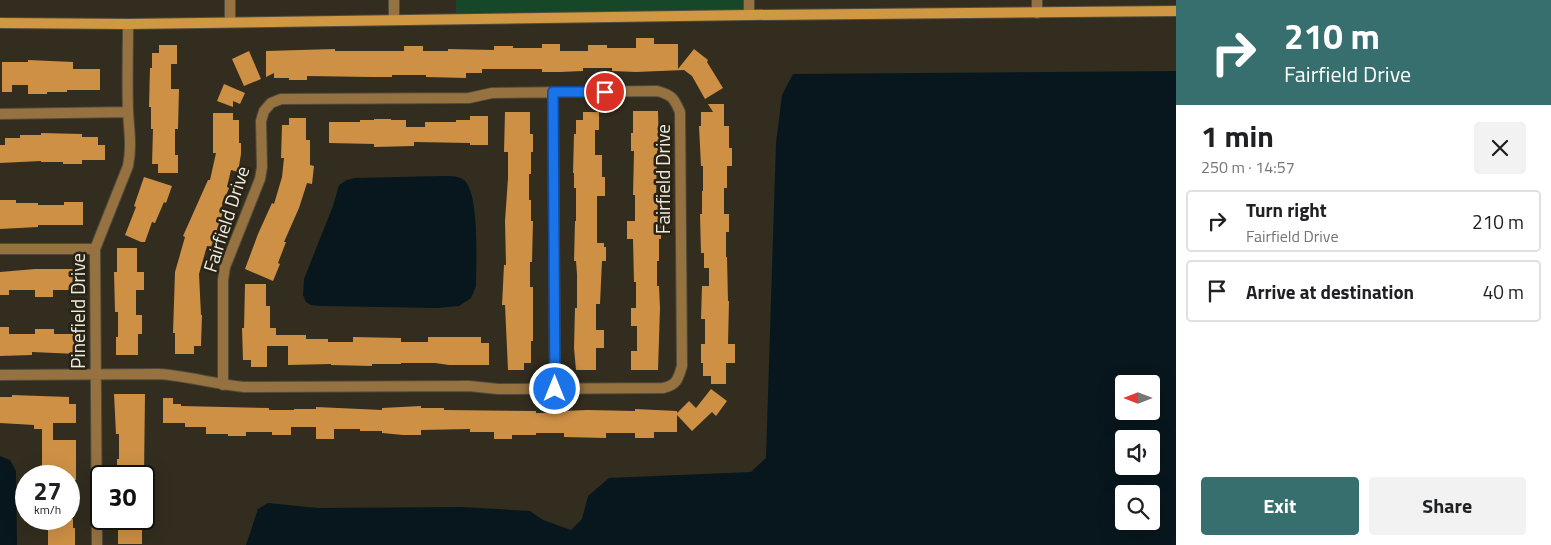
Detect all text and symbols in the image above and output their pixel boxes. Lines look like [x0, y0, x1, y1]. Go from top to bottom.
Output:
text: 210 m [1284, 9, 1380, 63]
icon: right [1201, 20, 1266, 85]
text: Fairfield Drive [1284, 57, 1411, 91]
pin [584, 71, 626, 113]
icon: arrive [591, 78, 619, 106]
text: 1 min [1201, 113, 1274, 159]
button: close [1474, 122, 1526, 174]
street label: Fairfield Drive [648, 124, 677, 234]
text: 250 m · 14:57 [1201, 155, 1295, 179]
street label: Fairfield Drive [195, 162, 256, 276]
text: Turn right [1246, 195, 1327, 224]
icon: right [1203, 207, 1231, 235]
text: 210 m [1472, 207, 1524, 236]
text: Fairfield Drive [1246, 224, 1339, 248]
street label: Pinefield Drive [63, 253, 92, 369]
icon: arrive [1203, 277, 1231, 305]
text: Arrive at destination [1246, 277, 1414, 306]
text: 40 m [1483, 277, 1524, 306]
position arrow [528, 362, 580, 414]
north arrow [1115, 375, 1160, 420]
map controls [1115, 375, 1160, 530]
button: sound [1115, 430, 1160, 475]
speed limit sign: 30 [90, 465, 155, 530]
text: 27 [33, 472, 62, 510]
button: Exit [1201, 477, 1359, 535]
button: Share [1369, 477, 1526, 535]
button: search [1115, 485, 1160, 530]
text: km/h [34, 500, 61, 519]

